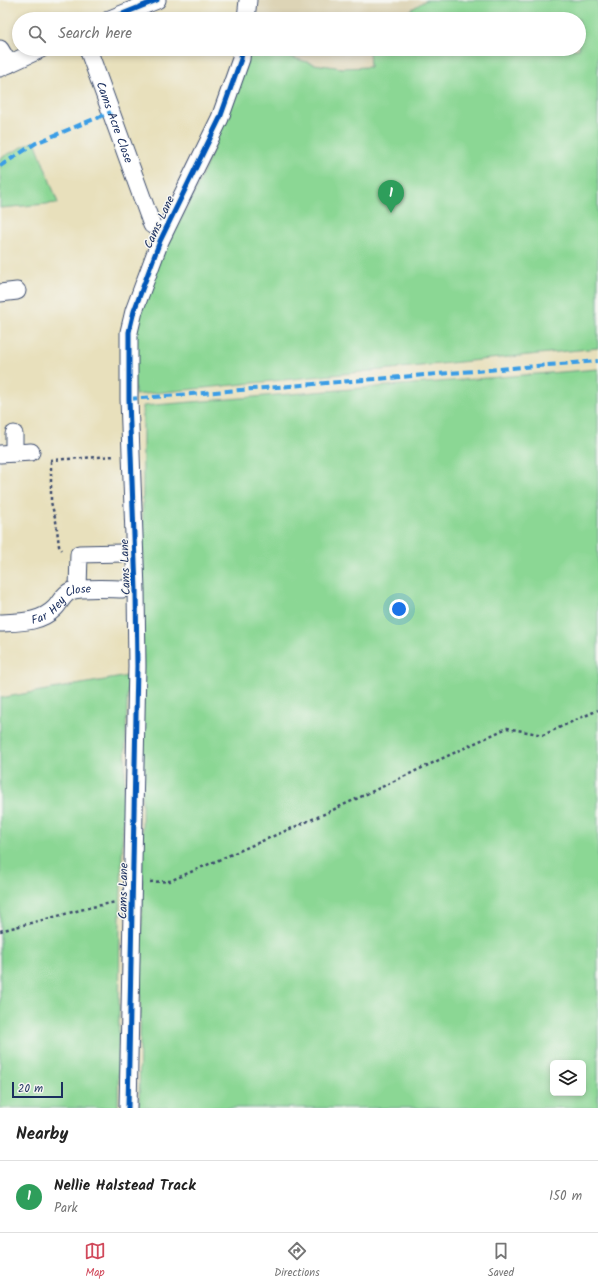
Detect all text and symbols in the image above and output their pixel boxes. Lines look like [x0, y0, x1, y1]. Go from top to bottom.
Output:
search box [12, 12, 586, 56]
text: Search here [58, 22, 132, 46]
icon: search [26, 23, 48, 45]
street label: Cams Acre Close [91, 79, 138, 166]
pin: 1 [378, 180, 404, 213]
street label: Cams Lane [139, 192, 180, 252]
street label: Cams Lane [115, 538, 136, 595]
street label: Far Hey Close [29, 580, 92, 630]
your location [389, 599, 409, 619]
street label: Cams Lane [114, 862, 133, 919]
map controls [550, 1060, 586, 1096]
button: layers [550, 1060, 586, 1096]
scale bar [12, 1080, 63, 1099]
text: 20 m [18, 1080, 43, 1098]
text: Nearby [16, 1121, 68, 1148]
text: Nellie Halstead Track [54, 1174, 196, 1198]
text: 1 [27, 1186, 31, 1207]
text: 150 m [549, 1186, 582, 1207]
text: Park [54, 1198, 78, 1219]
tab: Map [84, 1240, 106, 1282]
tab: Directions [274, 1240, 320, 1282]
tab: Saved [488, 1240, 514, 1282]

